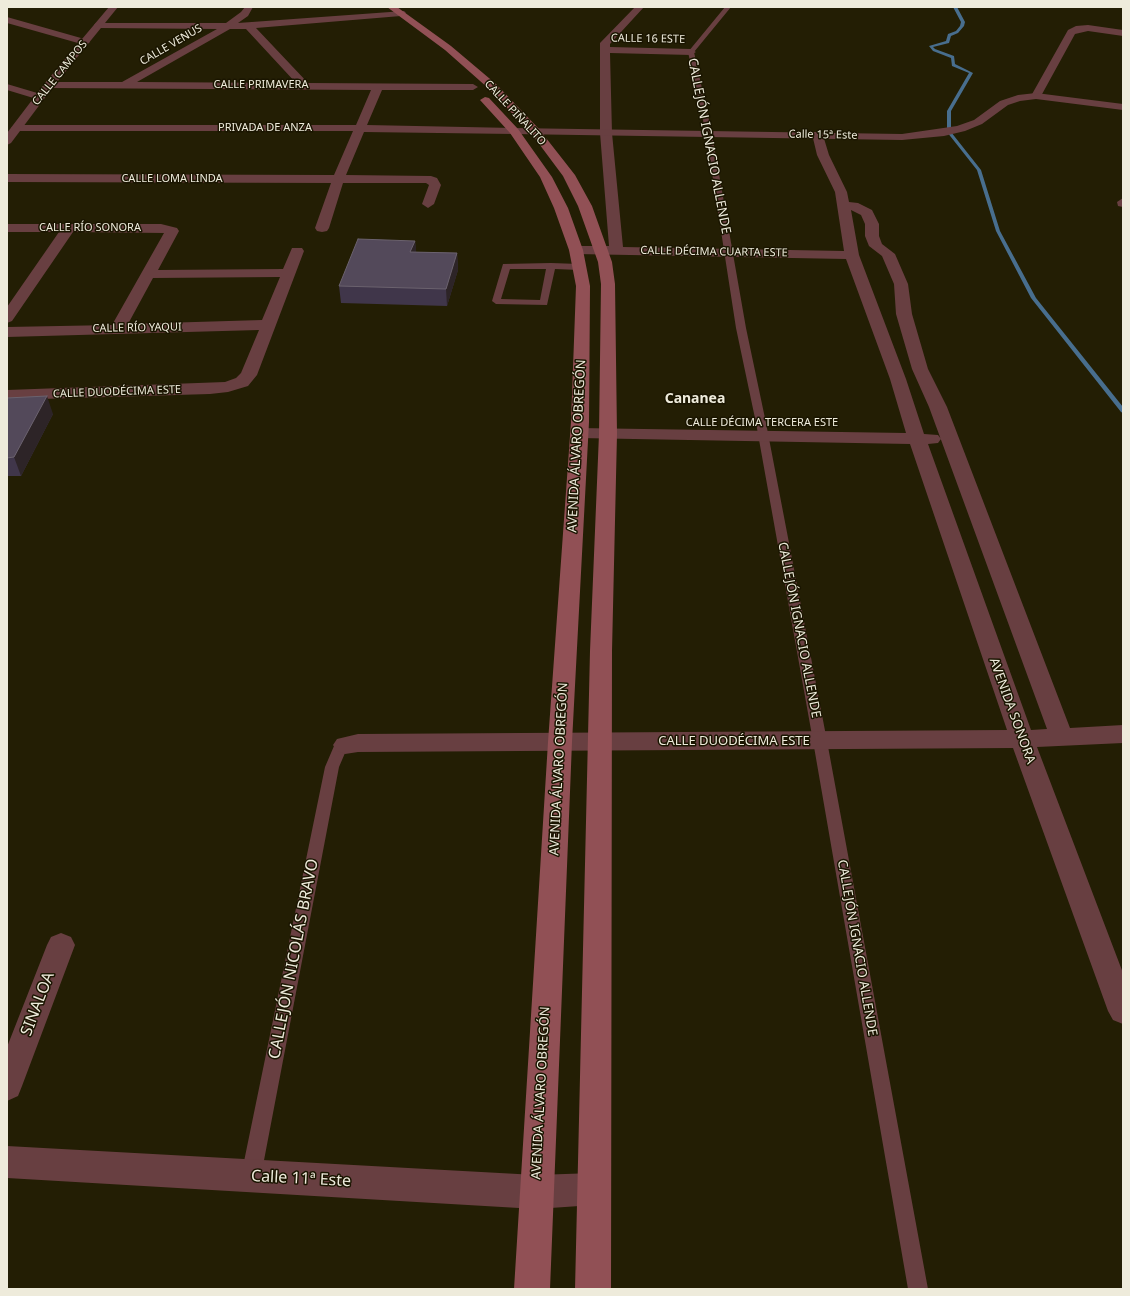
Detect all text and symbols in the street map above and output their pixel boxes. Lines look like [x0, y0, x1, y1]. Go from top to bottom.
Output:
street label: CALLE VENUS [138, 22, 204, 68]
street label: CALLE 16 ESTE [611, 32, 685, 46]
street label: CALLE CAMPOS [30, 38, 90, 108]
street label: CALLEJÓN IGNACIO ALLENDE [684, 57, 734, 235]
street label: CALLE PRIMAVERA [214, 78, 308, 92]
street label: CALLE PIÑALITO [481, 78, 549, 148]
street label: PRIVADA DE ANZA [218, 121, 312, 135]
street label: Calle 15ª Este [788, 128, 858, 142]
street label: CALLE LOMA LINDA [121, 172, 223, 186]
street label: CALLE RÍO SONORA [39, 221, 141, 235]
street label: CALLE DÉCIMA CUARTA ESTE [640, 244, 788, 260]
street label: CALLE RÍO YAQUI [92, 321, 182, 335]
street label: AVENIDA ÁLVARO OBREGÓN [565, 359, 589, 533]
street label: CALLE DUODÉCIMA ESTE [53, 383, 181, 401]
district label: Cananea [665, 391, 725, 407]
street label: CALLE DÉCIMA TERCERA ESTE [686, 416, 838, 430]
street label: CALLEJÓN IGNACIO ALLENDE [774, 541, 824, 719]
street label: AVENIDA SONORA [986, 656, 1038, 766]
street label: AVENIDA ÁLVARO OBREGÓN [547, 682, 571, 856]
street label: CALLE DUODÉCIMA ESTE [658, 733, 810, 749]
street label: CALLEJÓN NICOLÁS BRAVO [265, 857, 323, 1061]
street label: CALLEJÓN IGNACIO ALLENDE [834, 859, 880, 1037]
street label: SINALOA [17, 969, 59, 1039]
street label: AVENIDA ÁLVARO OBREGÓN [529, 1006, 553, 1180]
street label: Calle 11ª Este [251, 1167, 351, 1191]

